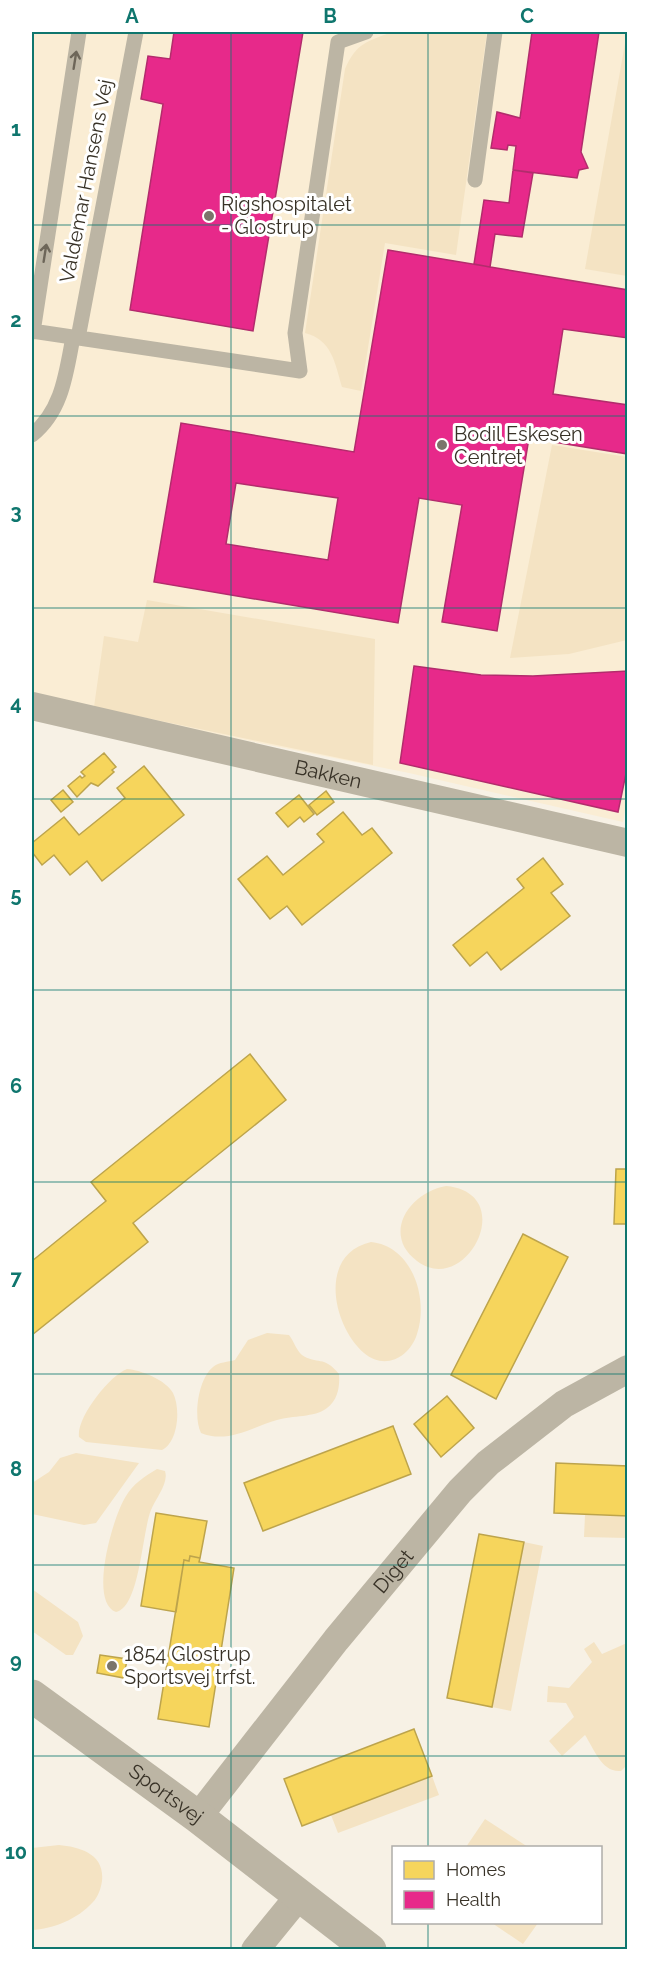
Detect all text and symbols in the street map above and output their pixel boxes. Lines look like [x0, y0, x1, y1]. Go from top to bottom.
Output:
text: A [125, 4, 139, 28]
text: B [323, 4, 337, 28]
text: C [520, 4, 534, 28]
one-way arrow [69, 51, 80, 71]
street label: Valdemar Hansens Vej [54, 77, 118, 285]
text: 1 [11, 117, 21, 141]
place label: Rigshospitalet - Glostrup [221, 192, 352, 239]
marker: Rigshospitalet - Glostrup [202, 209, 216, 223]
one-way arrow [40, 244, 51, 264]
text: 2 [10, 308, 22, 332]
place label: Bodil Eskesen Centret [454, 422, 583, 469]
marker: Bodil Eskesen Centret [435, 438, 449, 452]
text: 3 [10, 500, 22, 524]
text: 4 [10, 691, 22, 715]
street label: Bakken [292, 755, 364, 793]
text: 5 [10, 883, 22, 907]
text: 6 [10, 1074, 22, 1098]
text: 7 [10, 1266, 22, 1290]
text: 8 [10, 1457, 22, 1481]
street label: Diget [368, 1544, 419, 1598]
place label: 1854 Glostrup Sportsvej trfst. [124, 1642, 256, 1689]
text: 9 [10, 1649, 22, 1673]
marker: 1854 Glostrup Sportsvej trfst. [105, 1659, 119, 1673]
street label: Sportsvej [124, 1759, 208, 1829]
text: 10 [5, 1840, 27, 1864]
legend [392, 1846, 602, 1924]
text: Homes [446, 1859, 506, 1880]
text: Health [446, 1889, 501, 1910]

